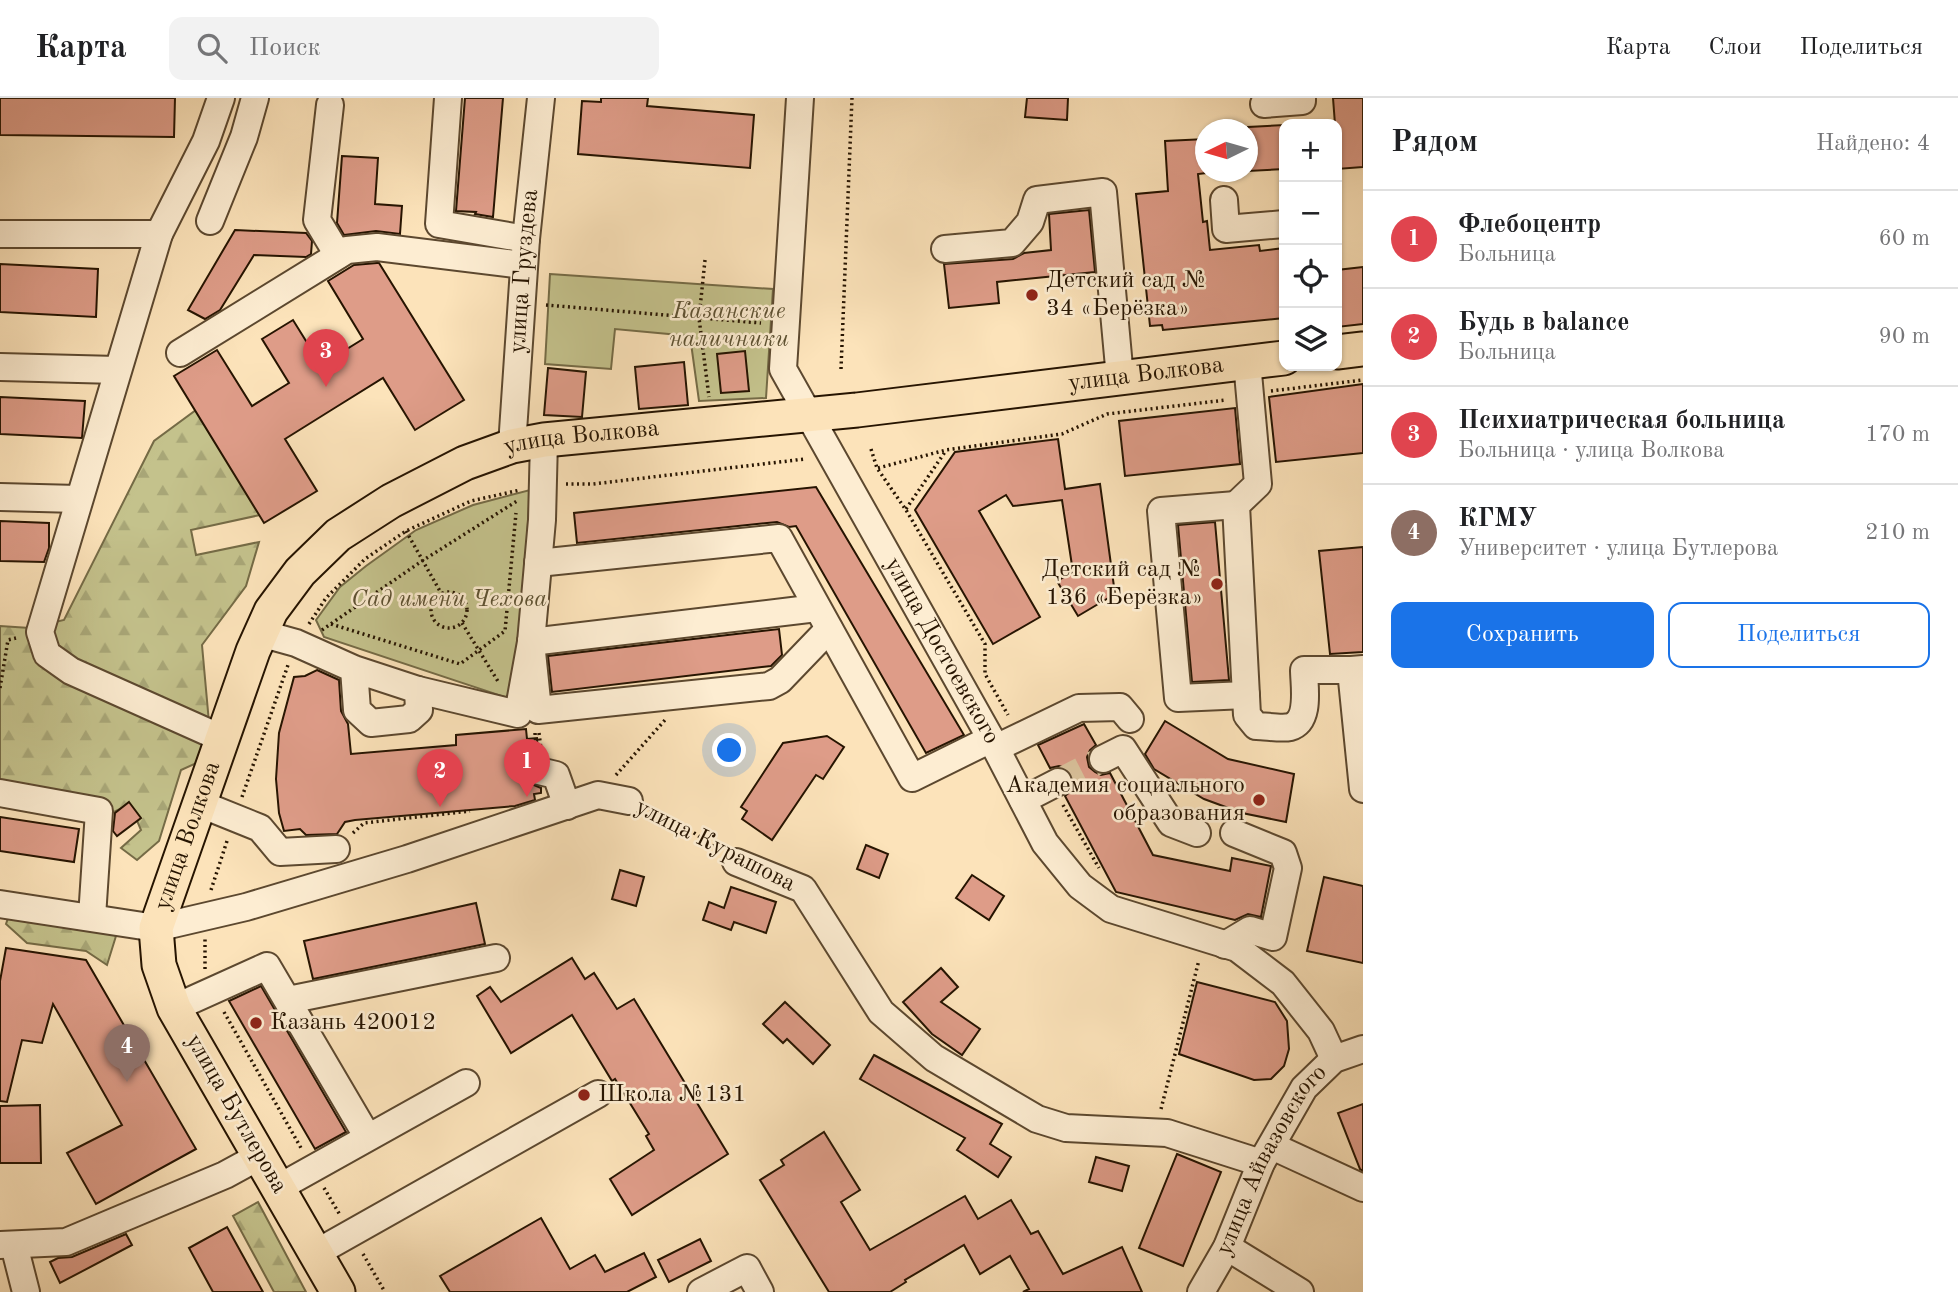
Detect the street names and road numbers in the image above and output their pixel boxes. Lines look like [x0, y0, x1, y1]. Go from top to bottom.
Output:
street label: улица Груздева [506, 188, 543, 355]
street label: улица Волкова [1067, 353, 1225, 396]
street label: улица Волкова [501, 417, 661, 460]
street label: улица Достоевского [880, 554, 1003, 748]
street label: улица Волкова [151, 758, 225, 914]
street label: улица Курашова [631, 795, 799, 897]
street label: улица Бутлерова [181, 1030, 291, 1198]
street label: улица Айвазовского [1213, 1061, 1332, 1260]

